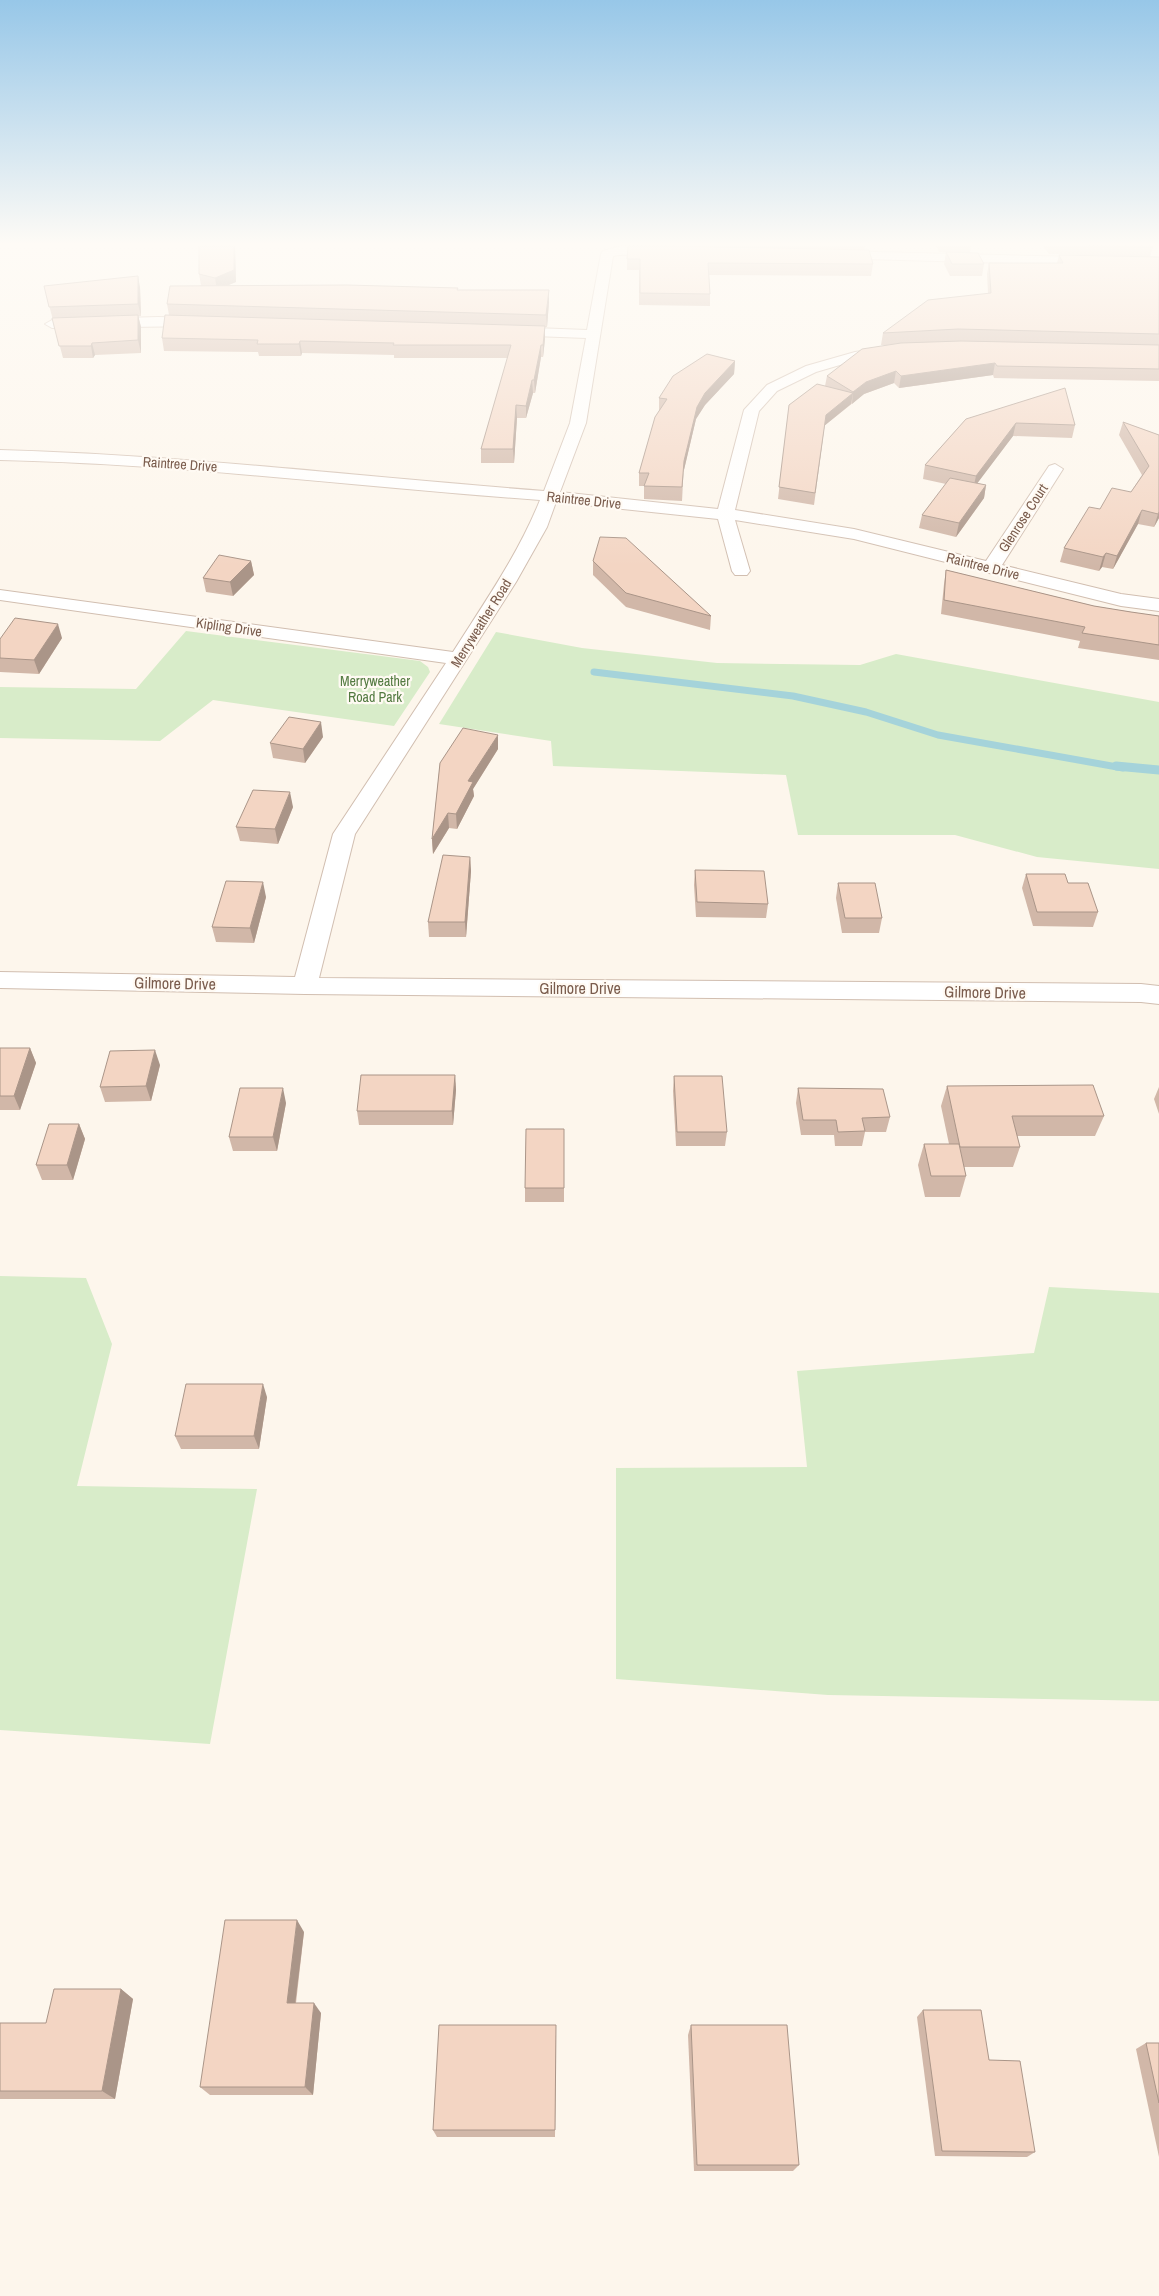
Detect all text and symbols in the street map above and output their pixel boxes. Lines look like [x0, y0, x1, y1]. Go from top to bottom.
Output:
street label: Raintree Drive [142, 452, 218, 476]
street label: Glenrose Court [994, 480, 1052, 556]
street label: Raintree Drive [546, 487, 622, 513]
street label: Raintree Drive [945, 548, 1021, 584]
street label: Merryweather Road [447, 575, 515, 671]
street label: Kipling Drive [195, 613, 263, 641]
park label: Merryweather Road Park [340, 672, 410, 706]
street label: Gilmore Drive [134, 971, 216, 995]
street label: Gilmore Drive [539, 977, 621, 999]
street label: Gilmore Drive [944, 980, 1026, 1004]

